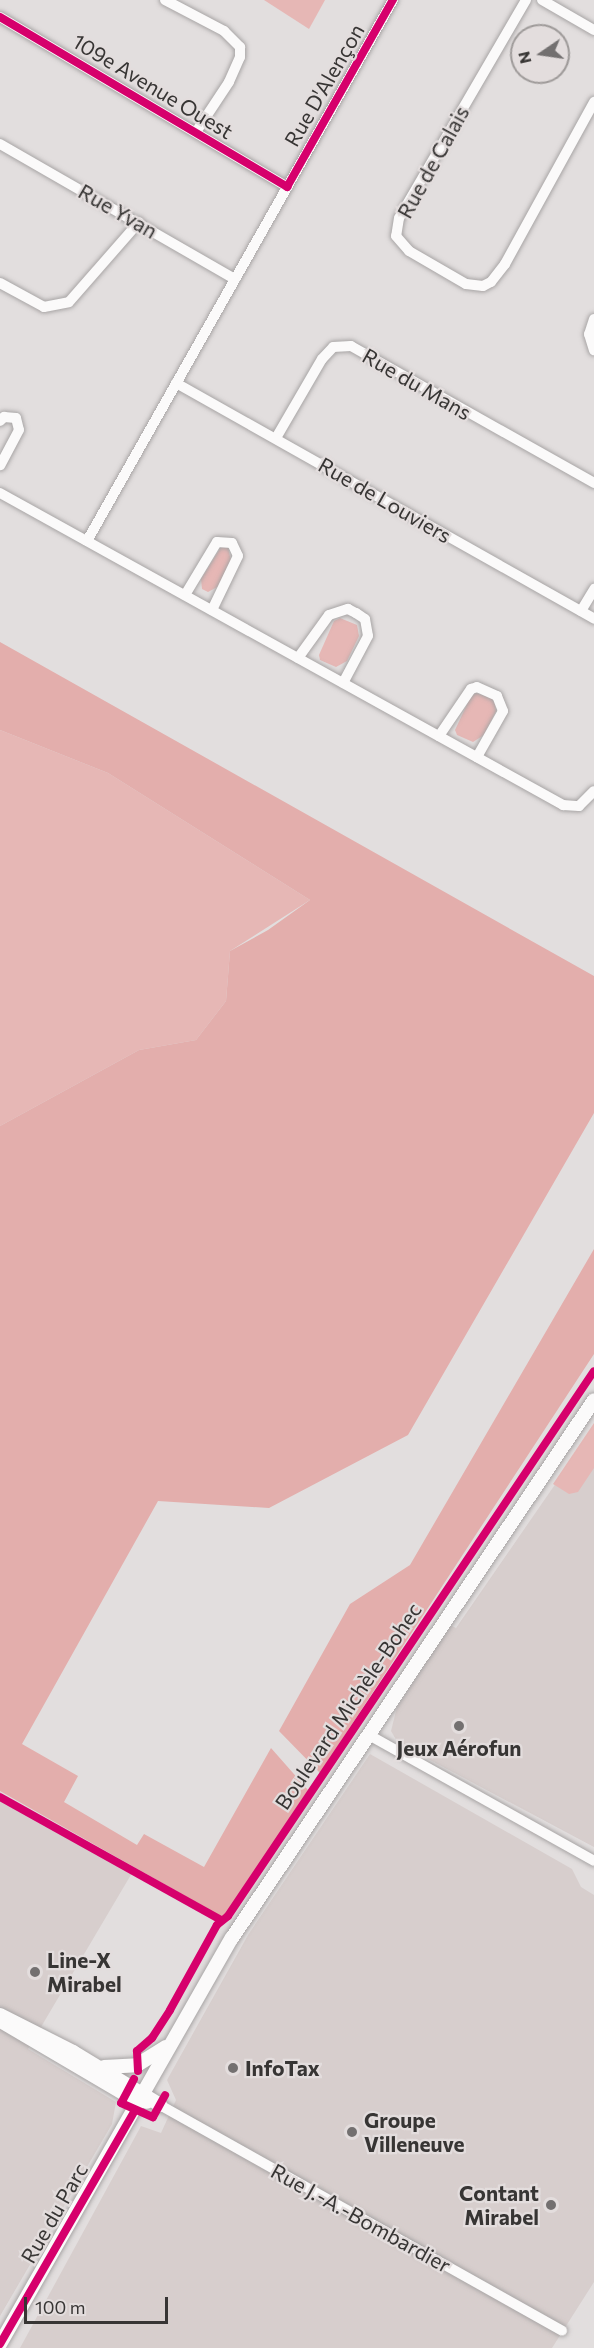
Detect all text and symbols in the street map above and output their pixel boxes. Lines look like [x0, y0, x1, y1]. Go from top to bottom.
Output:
street label: Rue D'Alençon [279, 19, 369, 151]
north arrow [510, 24, 570, 84]
street label: 109e Avenue Ouest [68, 28, 238, 144]
text: N [513, 50, 535, 66]
street label: Rue de Calais [392, 101, 474, 223]
street label: Rue Yvan [74, 178, 162, 244]
street label: Rue du Mans [358, 343, 476, 425]
street label: Rue de Louviers [314, 452, 456, 548]
street label: Boulevard Michèle-Bohec [269, 1598, 427, 1814]
marker: Jeux Aérofun [452, 1719, 466, 1733]
place label: Jeux Aérofun [397, 1735, 521, 1761]
place label: Line-X Mirabel [47, 1947, 122, 1997]
marker: Line-X Mirabel [28, 1965, 42, 1979]
place label: InfoTax [245, 2055, 320, 2081]
marker: InfoTax [226, 2061, 240, 2075]
place label: Groupe Villeneuve [364, 2107, 464, 2157]
marker: Groupe Villeneuve [345, 2125, 359, 2139]
street label: Rue J.-A.-Bombardier [267, 2158, 455, 2278]
street label: Rue du Parc [15, 2159, 93, 2267]
place label: Contant Mirabel [459, 2180, 539, 2230]
marker: Contant Mirabel [544, 2198, 558, 2212]
scale bar [27, 2285, 171, 2323]
text: 100 m [35, 2296, 85, 2318]

